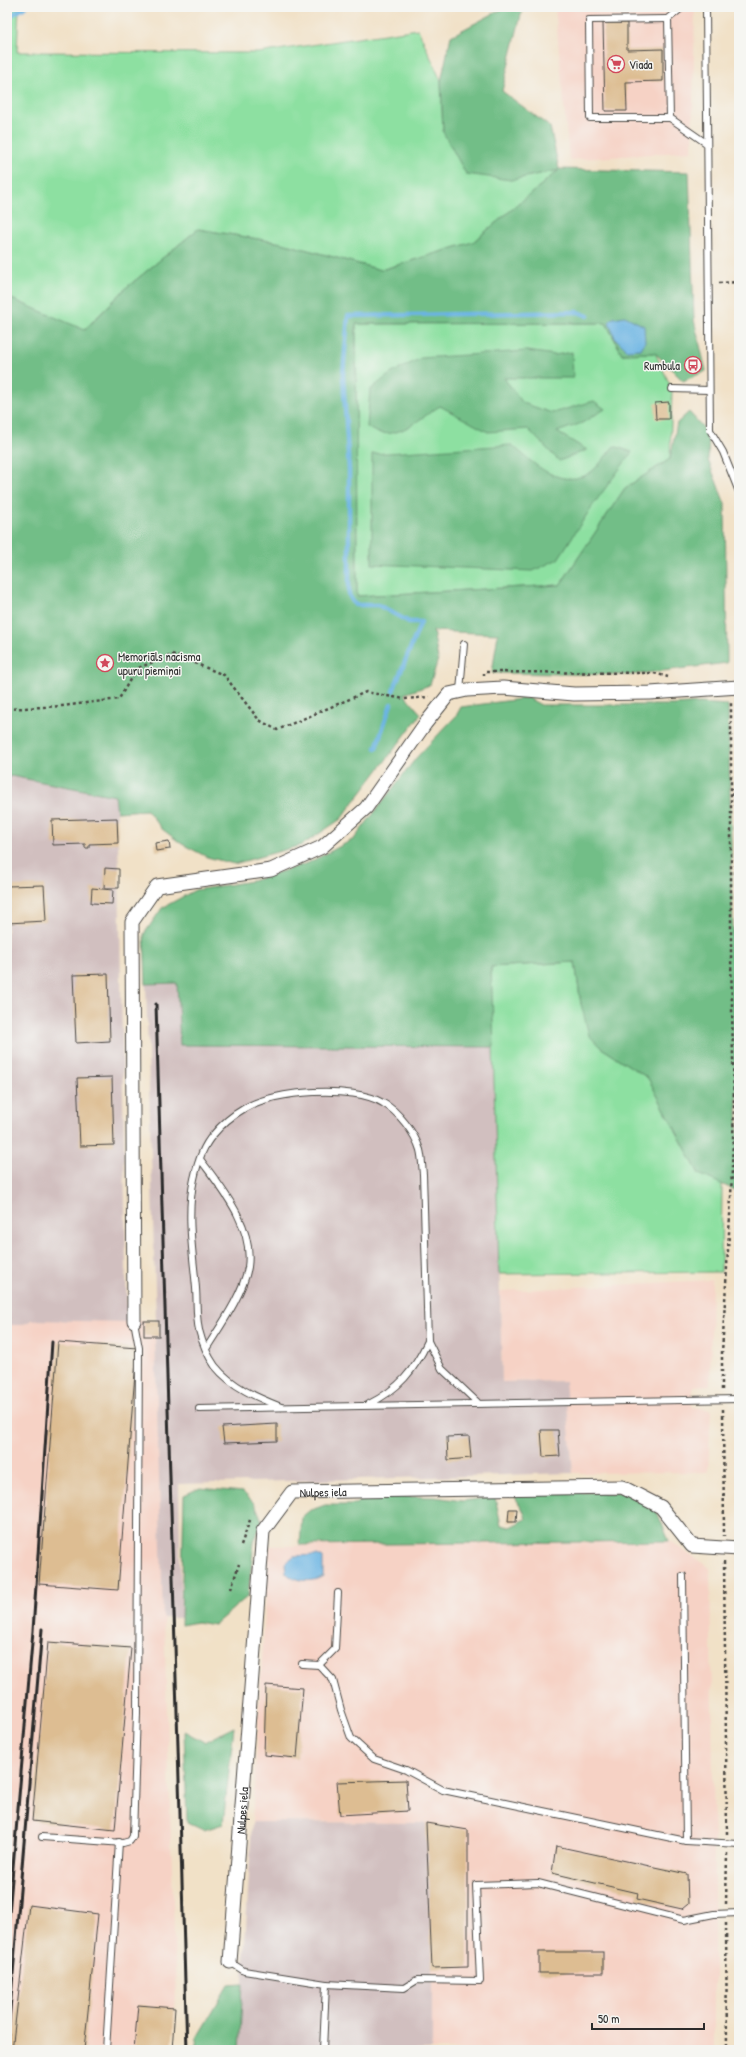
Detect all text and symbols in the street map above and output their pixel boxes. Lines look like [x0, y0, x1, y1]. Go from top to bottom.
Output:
supermarket icon: Viada [606, 54, 626, 74]
place label: Viada [629, 56, 653, 73]
bus stop icon: Rumbula [683, 355, 703, 375]
place label: Rumbula [644, 357, 680, 374]
place label: Memoriāls nacisma upuru piemiņai [118, 648, 201, 679]
place icon: Memoriāls nacisma upuru piemiņai [95, 653, 115, 673]
street label: Nulpes iela [299, 1483, 347, 1500]
street label: Nulpes iela [231, 1786, 252, 1835]
scale bar [592, 2005, 704, 2031]
text: 50 m [598, 2010, 619, 2027]

